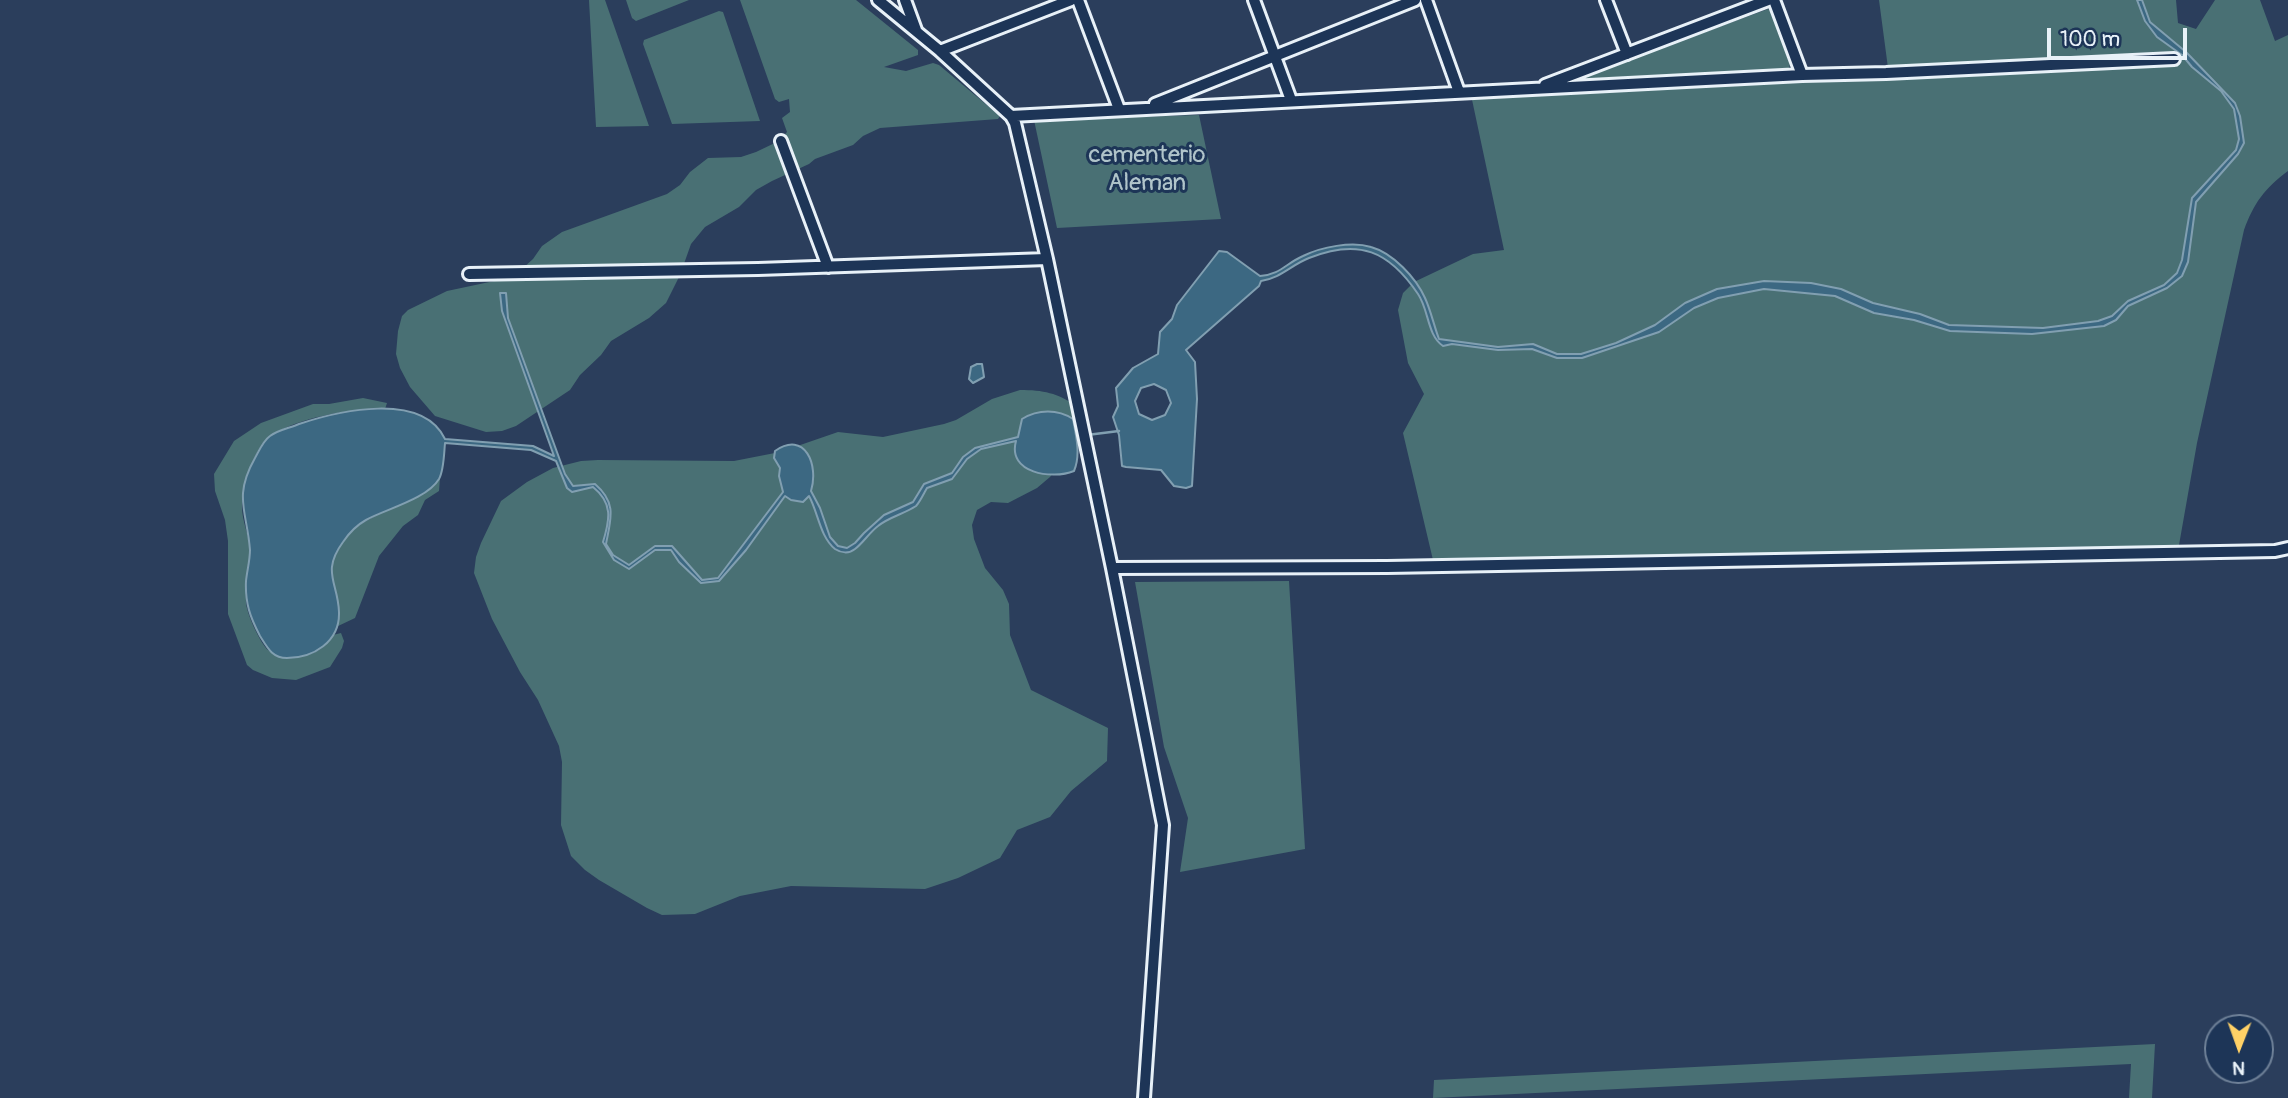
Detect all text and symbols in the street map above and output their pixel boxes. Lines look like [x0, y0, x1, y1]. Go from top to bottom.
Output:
scale bar [2050, 14, 2190, 58]
text: 100 m [2060, 26, 2120, 53]
park label: cementerio Aleman [1088, 142, 1206, 198]
north arrow [2204, 1014, 2274, 1084]
text: N [2232, 1056, 2245, 1080]

